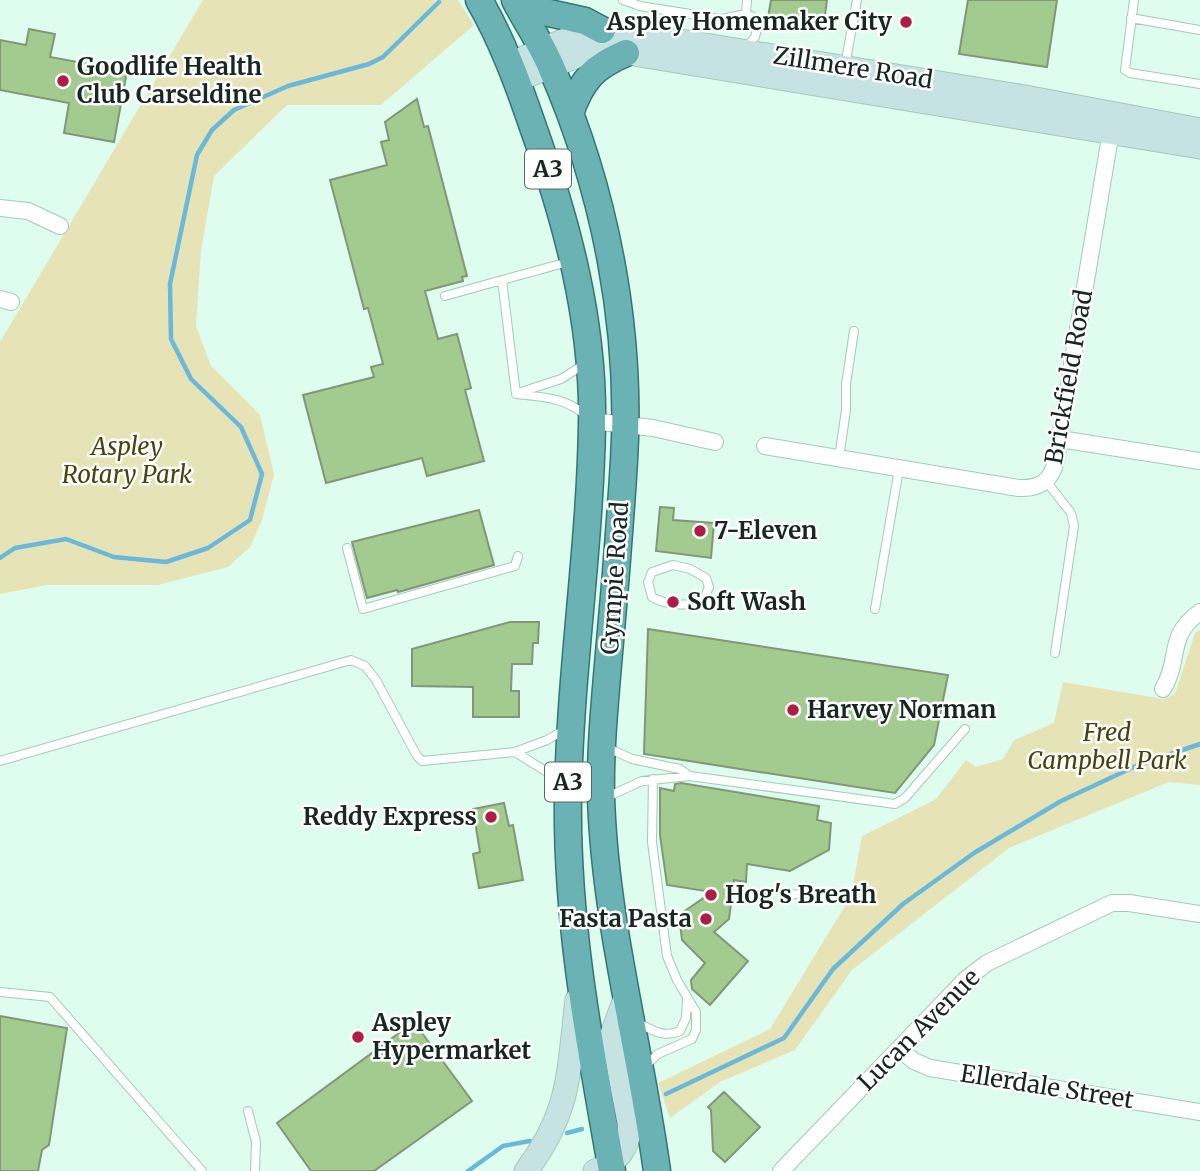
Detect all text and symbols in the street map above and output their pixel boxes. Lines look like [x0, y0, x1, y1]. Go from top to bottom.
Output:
place label: Aspley Homemaker City [606, 6, 893, 37]
marker: Aspley Homemaker City [898, 14, 914, 30]
street label: Zillmere Road [771, 40, 935, 95]
place label: Goodlife Health Club Carseldine [77, 51, 262, 110]
marker: Goodlife Health Club Carseldine [55, 73, 71, 89]
road number: A3 [525, 150, 571, 188]
street label: Brickfield Road [1038, 287, 1099, 467]
park label: Aspley Rotary Park [62, 431, 192, 490]
street label: Gympie Road [594, 500, 635, 656]
place label: 7-Eleven [714, 515, 817, 546]
marker: 7-Eleven [692, 523, 708, 539]
place label: Soft Wash [687, 586, 806, 617]
marker: Soft Wash [665, 594, 681, 610]
place label: Harvey Norman [807, 694, 996, 725]
marker: Harvey Norman [785, 702, 801, 718]
park label: Fred Campbell Park [1027, 717, 1187, 776]
road number: A3 [545, 762, 591, 802]
place label: Reddy Express [303, 801, 477, 832]
marker: Reddy Express [483, 809, 499, 825]
place label: Hog's Breath [725, 879, 877, 910]
marker: Hog's Breath [703, 887, 719, 903]
place label: Fasta Pasta [559, 903, 692, 934]
marker: Fasta Pasta [698, 911, 714, 927]
street label: Lucan Avenue [851, 962, 986, 1097]
place label: Aspley Hypermarket [371, 1007, 532, 1066]
marker: Aspley Hypermarket [350, 1029, 366, 1045]
street label: Ellerdale Street [958, 1058, 1137, 1116]

